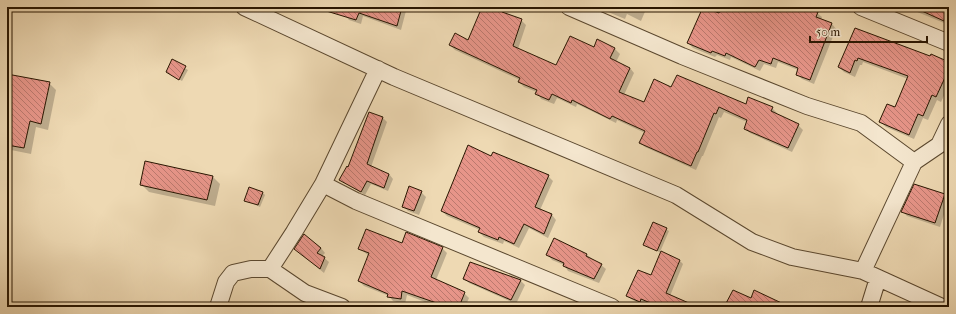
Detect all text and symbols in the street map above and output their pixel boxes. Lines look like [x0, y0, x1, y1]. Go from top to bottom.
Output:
scale bar [810, 18, 927, 44]
text: 50 m [816, 25, 840, 39]

